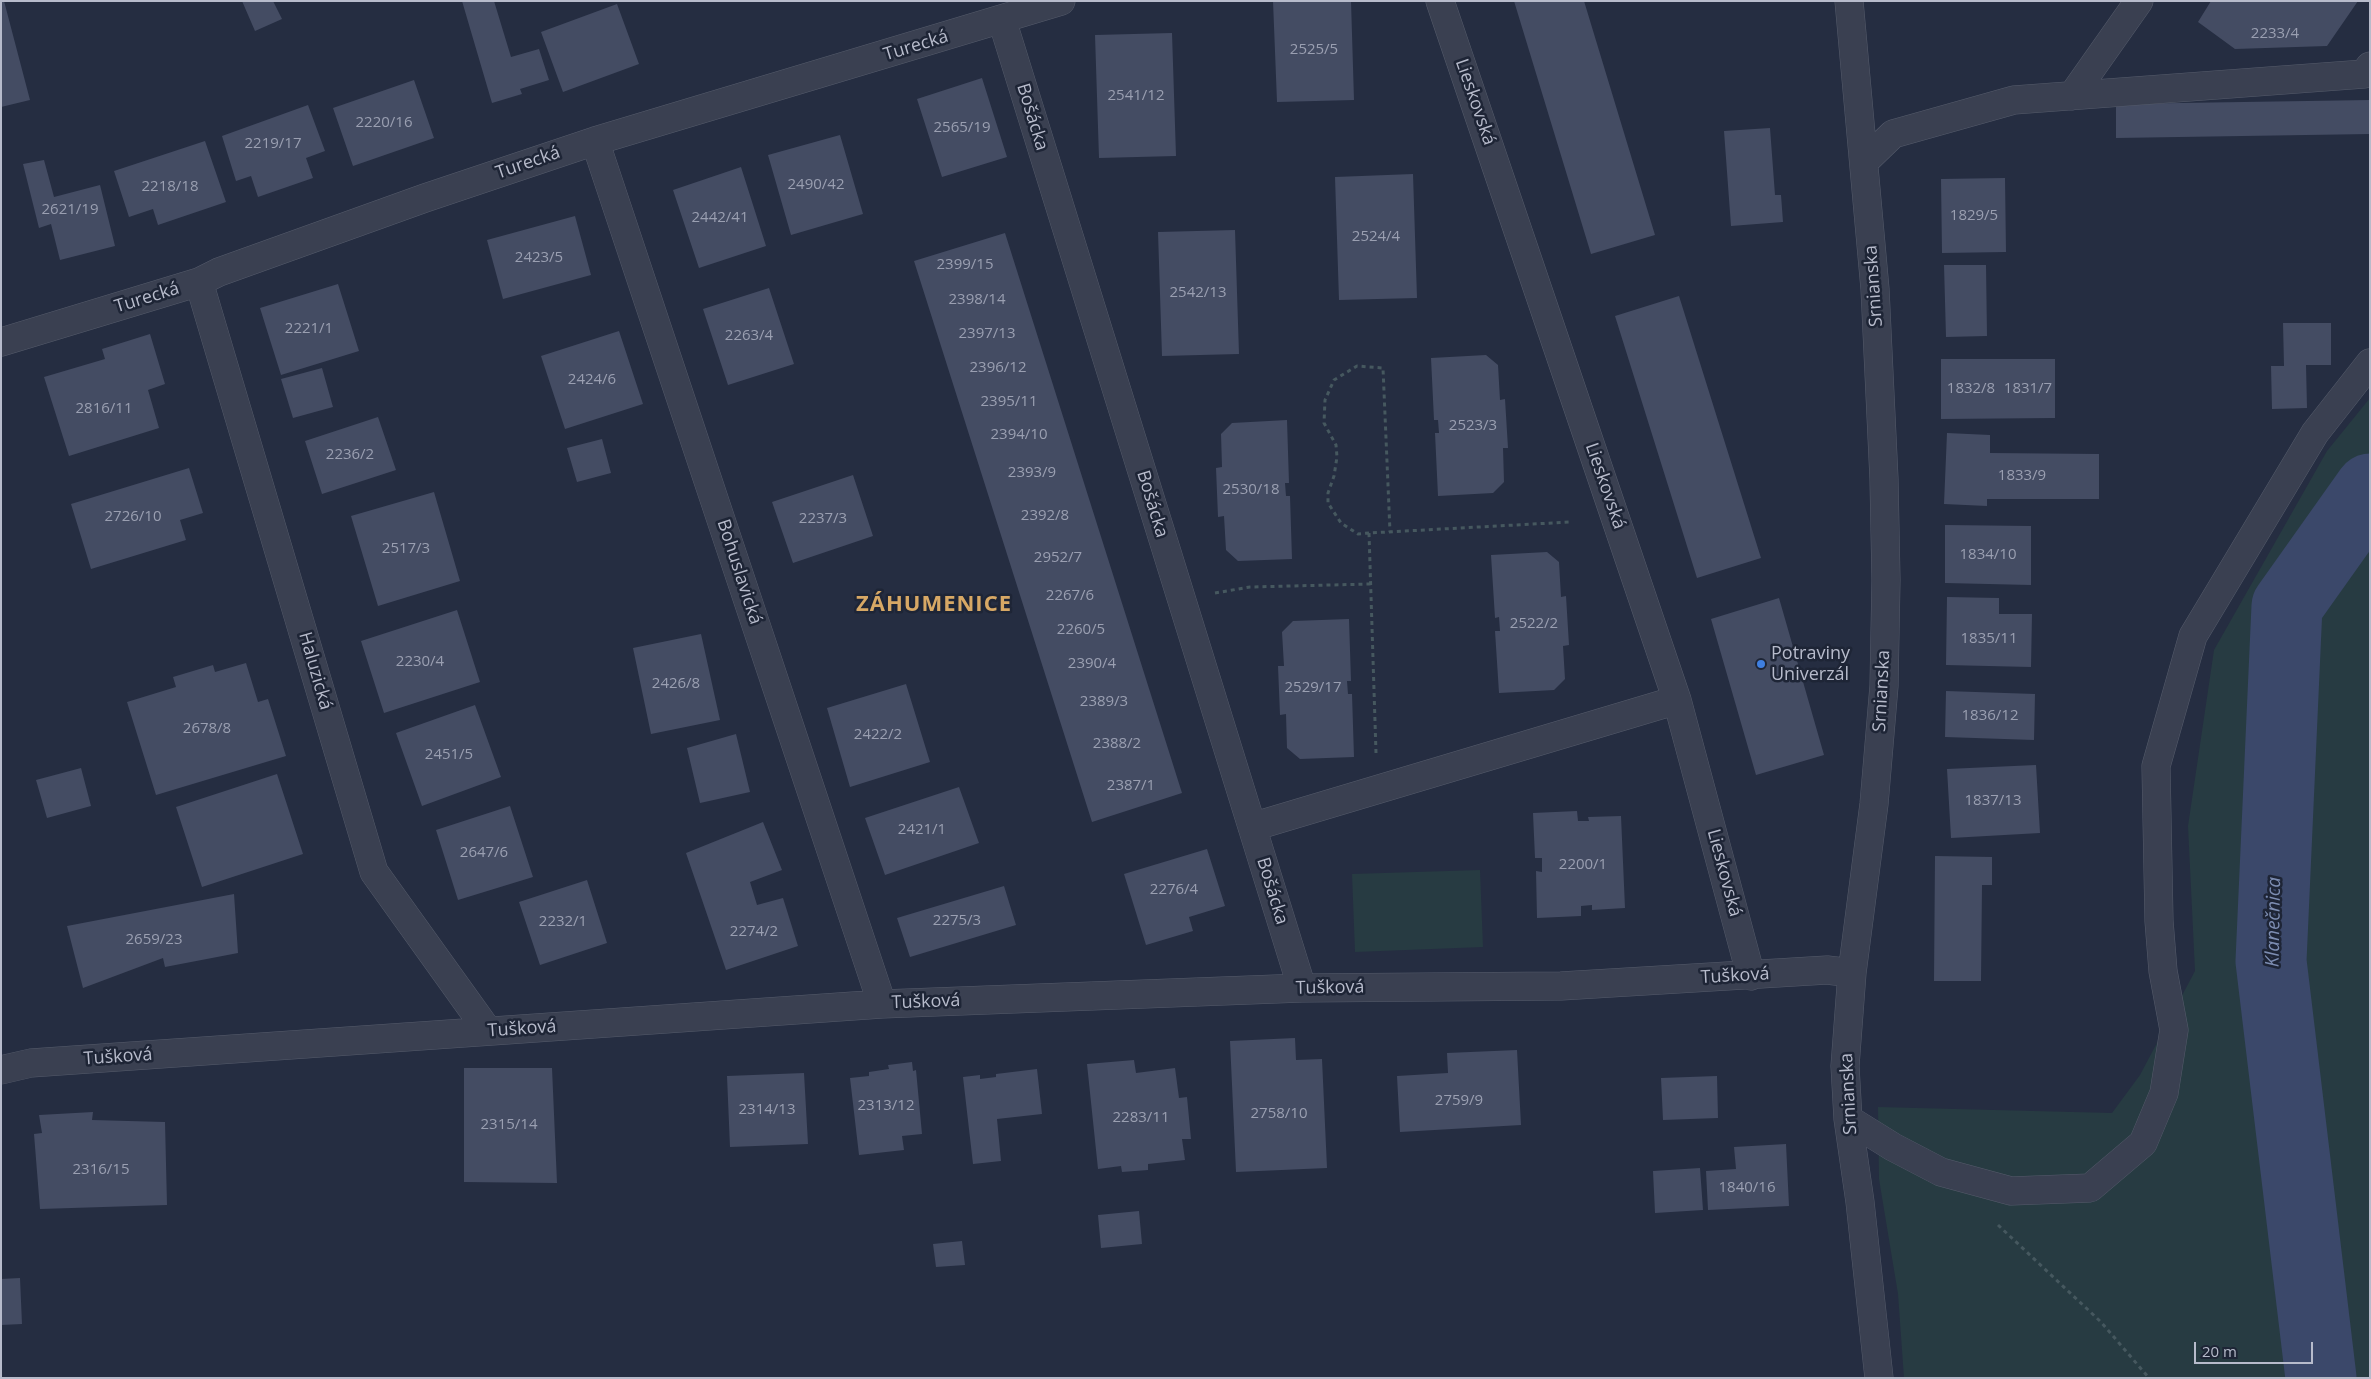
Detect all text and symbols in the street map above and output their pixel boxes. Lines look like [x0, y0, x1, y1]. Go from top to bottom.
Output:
house number: 2233/4 [2251, 25, 2299, 43]
street label: Turecká [881, 26, 951, 66]
house number: 2525/5 [1290, 41, 1338, 59]
street label: Lieskovská [1450, 56, 1500, 148]
street label: Bošácka [1012, 81, 1052, 153]
house number: 2541/12 [1108, 87, 1164, 105]
house number: 2220/16 [356, 114, 412, 132]
house number: 2565/19 [934, 119, 990, 137]
house number: 2219/17 [245, 135, 301, 153]
street label: Turecká [493, 142, 563, 184]
house number: 2490/42 [788, 176, 844, 194]
house number: 2218/18 [142, 178, 198, 196]
house number: 2621/19 [42, 201, 98, 219]
house number: 1829/5 [1950, 207, 1998, 225]
house number: 2442/41 [692, 209, 748, 227]
house number: 2524/4 [1352, 228, 1400, 246]
street label: Srnianska [1860, 244, 1888, 328]
house number: 2423/5 [515, 249, 563, 267]
house number: 2399/15 [937, 256, 993, 274]
street label: Turecká [112, 278, 182, 318]
house number: 2542/13 [1170, 284, 1226, 302]
house number: 2398/14 [949, 291, 1005, 309]
house number: 2221/1 [285, 320, 333, 338]
house number: 2397/13 [959, 325, 1015, 343]
house number: 2263/4 [725, 327, 773, 345]
house number: 2396/12 [970, 359, 1026, 377]
house number: 2424/6 [568, 371, 616, 389]
house number: 1832/8 [1947, 380, 1995, 398]
house number: 1831/7 [2004, 380, 2052, 398]
house number: 2395/11 [981, 393, 1037, 411]
house number: 2816/11 [76, 400, 132, 418]
house number: 2523/3 [1449, 417, 1497, 435]
house number: 2394/10 [991, 426, 1047, 444]
street label: Lieskovská [1580, 440, 1630, 532]
house number: 2236/2 [326, 446, 374, 464]
house number: 2393/9 [1008, 464, 1056, 482]
house number: 1833/9 [1998, 467, 2046, 485]
street label: Bošácka [1132, 468, 1172, 540]
house number: 2530/18 [1223, 481, 1279, 499]
house number: 2392/8 [1021, 507, 1069, 525]
house number: 2726/10 [105, 508, 161, 526]
house number: 2237/3 [799, 510, 847, 528]
street label: Bohuslavická [712, 517, 766, 627]
house number: 2517/3 [382, 540, 430, 558]
house number: 1834/10 [1960, 546, 2016, 564]
house number: 2952/7 [1034, 549, 1082, 567]
house number: 2267/6 [1046, 587, 1094, 605]
district label: ZÁHUMENICE [855, 592, 1013, 618]
house number: 2522/2 [1510, 615, 1558, 633]
house number: 2260/5 [1057, 621, 1105, 639]
street label: Haluzická [294, 630, 336, 712]
house number: 1835/11 [1961, 630, 2017, 648]
place label: Potraviny Univerzál [1771, 643, 1850, 686]
street label: Srnianska [1869, 650, 1895, 732]
house number: 2230/4 [396, 653, 444, 671]
house number: 2390/4 [1068, 655, 1116, 673]
marker: Potraviny Univerzál [1755, 658, 1767, 670]
house number: 2426/8 [652, 675, 700, 693]
house number: 2529/17 [1285, 679, 1341, 697]
house number: 2389/3 [1080, 693, 1128, 711]
house number: 1836/12 [1962, 707, 2018, 725]
house number: 2678/8 [183, 720, 231, 738]
house number: 2422/2 [854, 726, 902, 744]
house number: 2388/2 [1093, 735, 1141, 753]
house number: 2451/5 [425, 746, 473, 764]
house number: 2387/1 [1107, 777, 1155, 795]
house number: 1837/13 [1965, 792, 2021, 810]
house number: 2421/1 [898, 821, 946, 839]
street label: Lieskovská [1702, 827, 1746, 919]
house number: 2647/6 [460, 844, 508, 862]
street label: Bošácka [1252, 855, 1292, 927]
house number: 2200/1 [1559, 856, 1607, 874]
water label: Klanečnica [2262, 877, 2286, 967]
house number: 2276/4 [1150, 881, 1198, 899]
house number: 2275/3 [933, 912, 981, 930]
house number: 2232/1 [539, 913, 587, 931]
house number: 2274/2 [730, 923, 778, 941]
house number: 2659/23 [126, 931, 182, 949]
street label: Tušková [1700, 963, 1770, 989]
street label: Tušková [1295, 977, 1365, 999]
street label: Tušková [891, 990, 961, 1014]
street label: Tušková [487, 1016, 557, 1042]
street label: Tušková [83, 1044, 153, 1070]
street label: Srnianska [1836, 1053, 1862, 1135]
house number: 2759/9 [1435, 1092, 1483, 1110]
house number: 2313/12 [858, 1097, 914, 1115]
house number: 2314/13 [739, 1101, 795, 1119]
house number: 2758/10 [1251, 1105, 1307, 1123]
house number: 2283/11 [1113, 1109, 1169, 1127]
house number: 2315/14 [481, 1116, 537, 1134]
house number: 2316/15 [73, 1161, 129, 1179]
house number: 1840/16 [1719, 1179, 1775, 1197]
scale bar [2196, 1332, 2315, 1364]
text: 20 m [2202, 1341, 2237, 1361]

